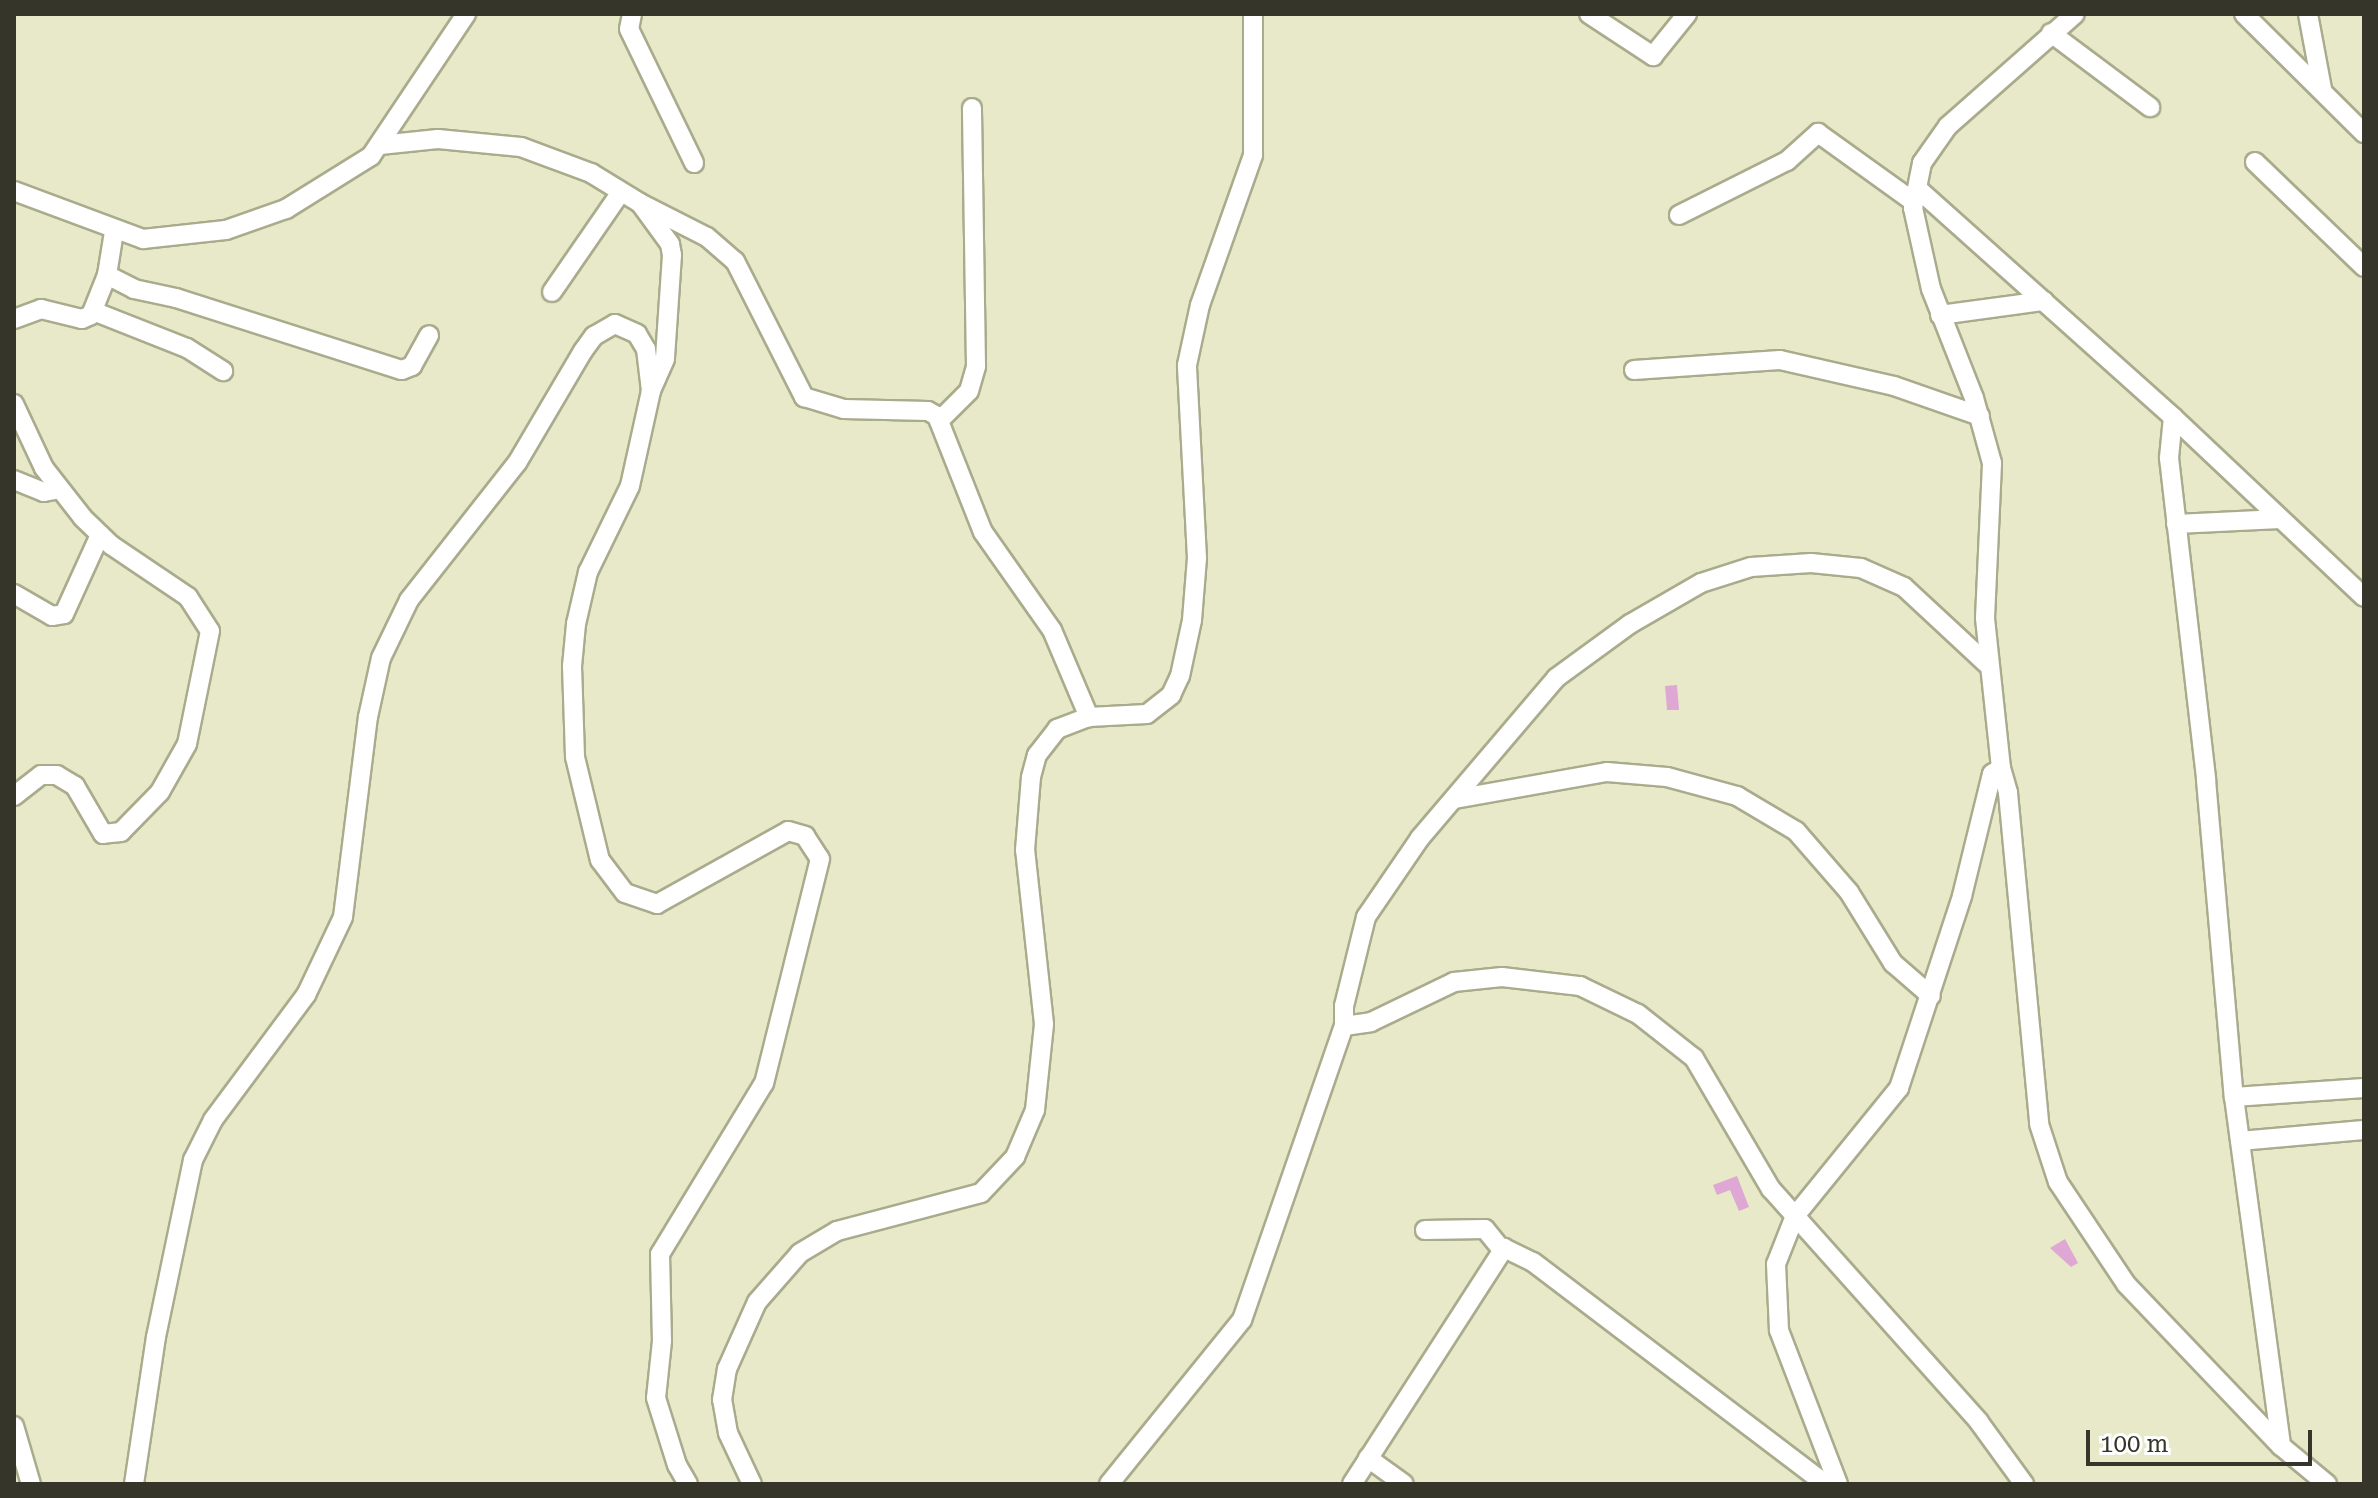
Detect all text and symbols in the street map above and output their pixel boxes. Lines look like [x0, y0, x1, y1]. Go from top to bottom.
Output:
scale bar [2090, 1414, 2316, 1464]
text: 100 m [2100, 1430, 2168, 1458]

